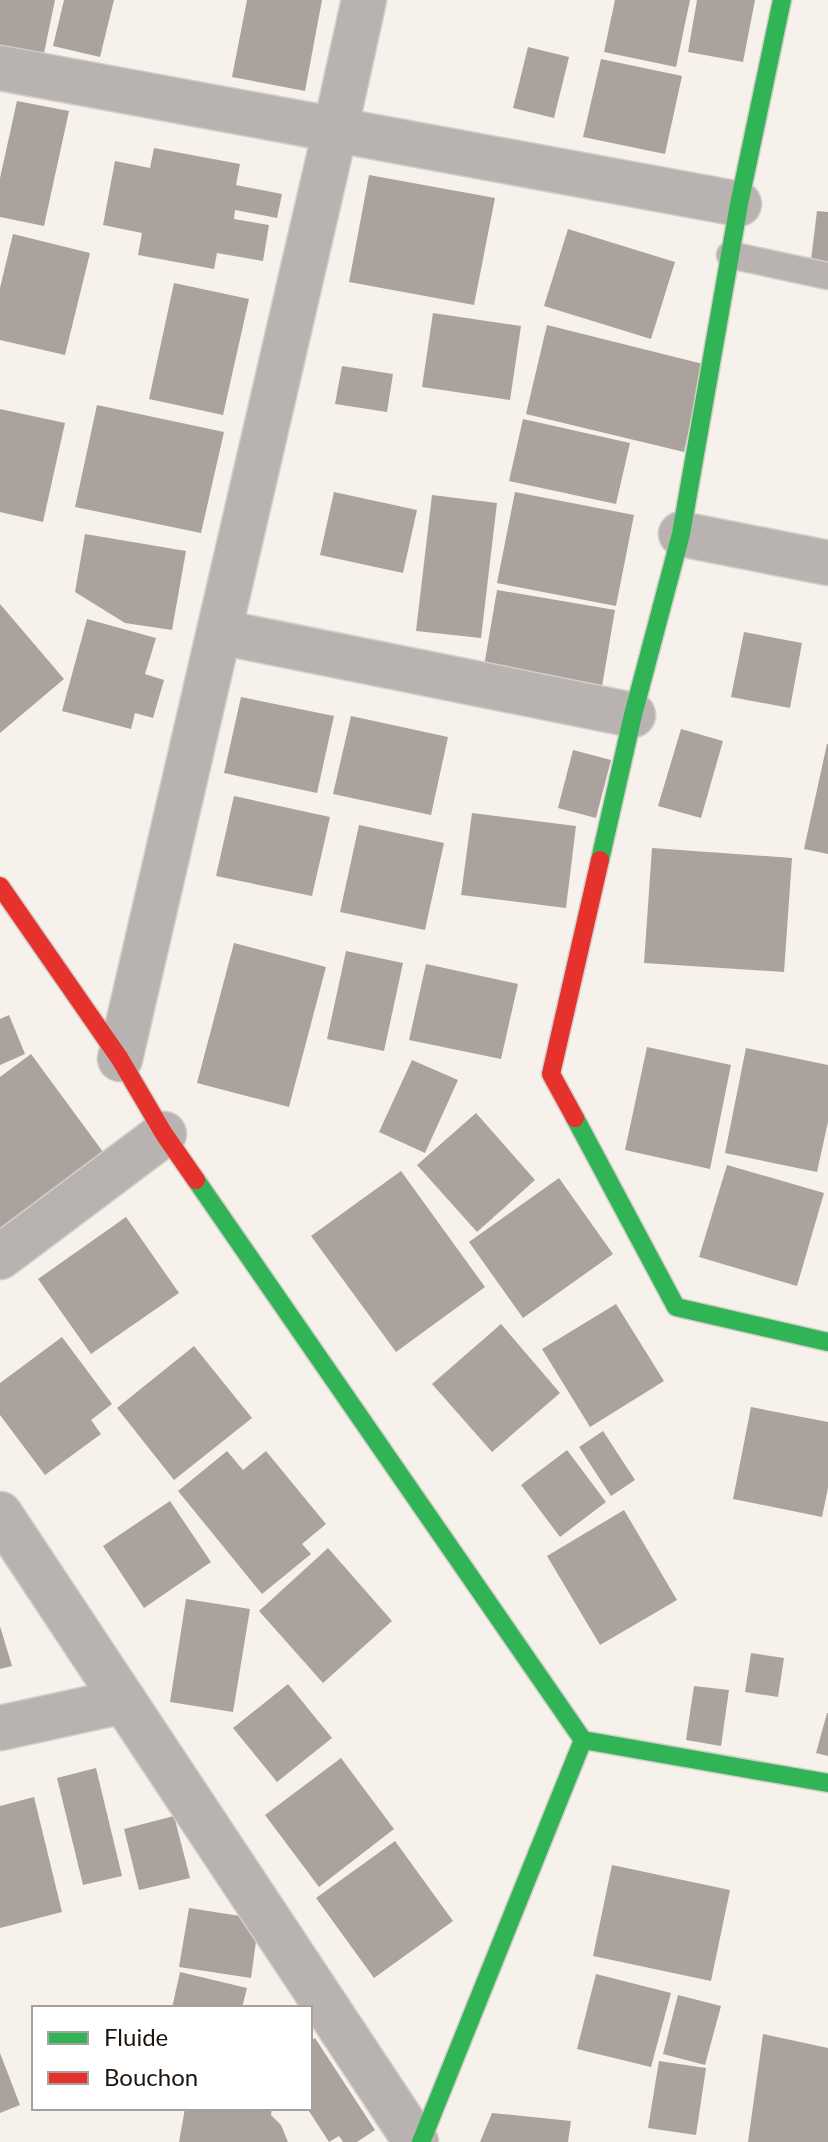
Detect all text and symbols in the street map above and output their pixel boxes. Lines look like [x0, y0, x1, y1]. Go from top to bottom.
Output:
legend [32, 2006, 312, 2110]
text: Fluide [104, 2022, 168, 2051]
text: Bouchon [104, 2062, 198, 2091]

